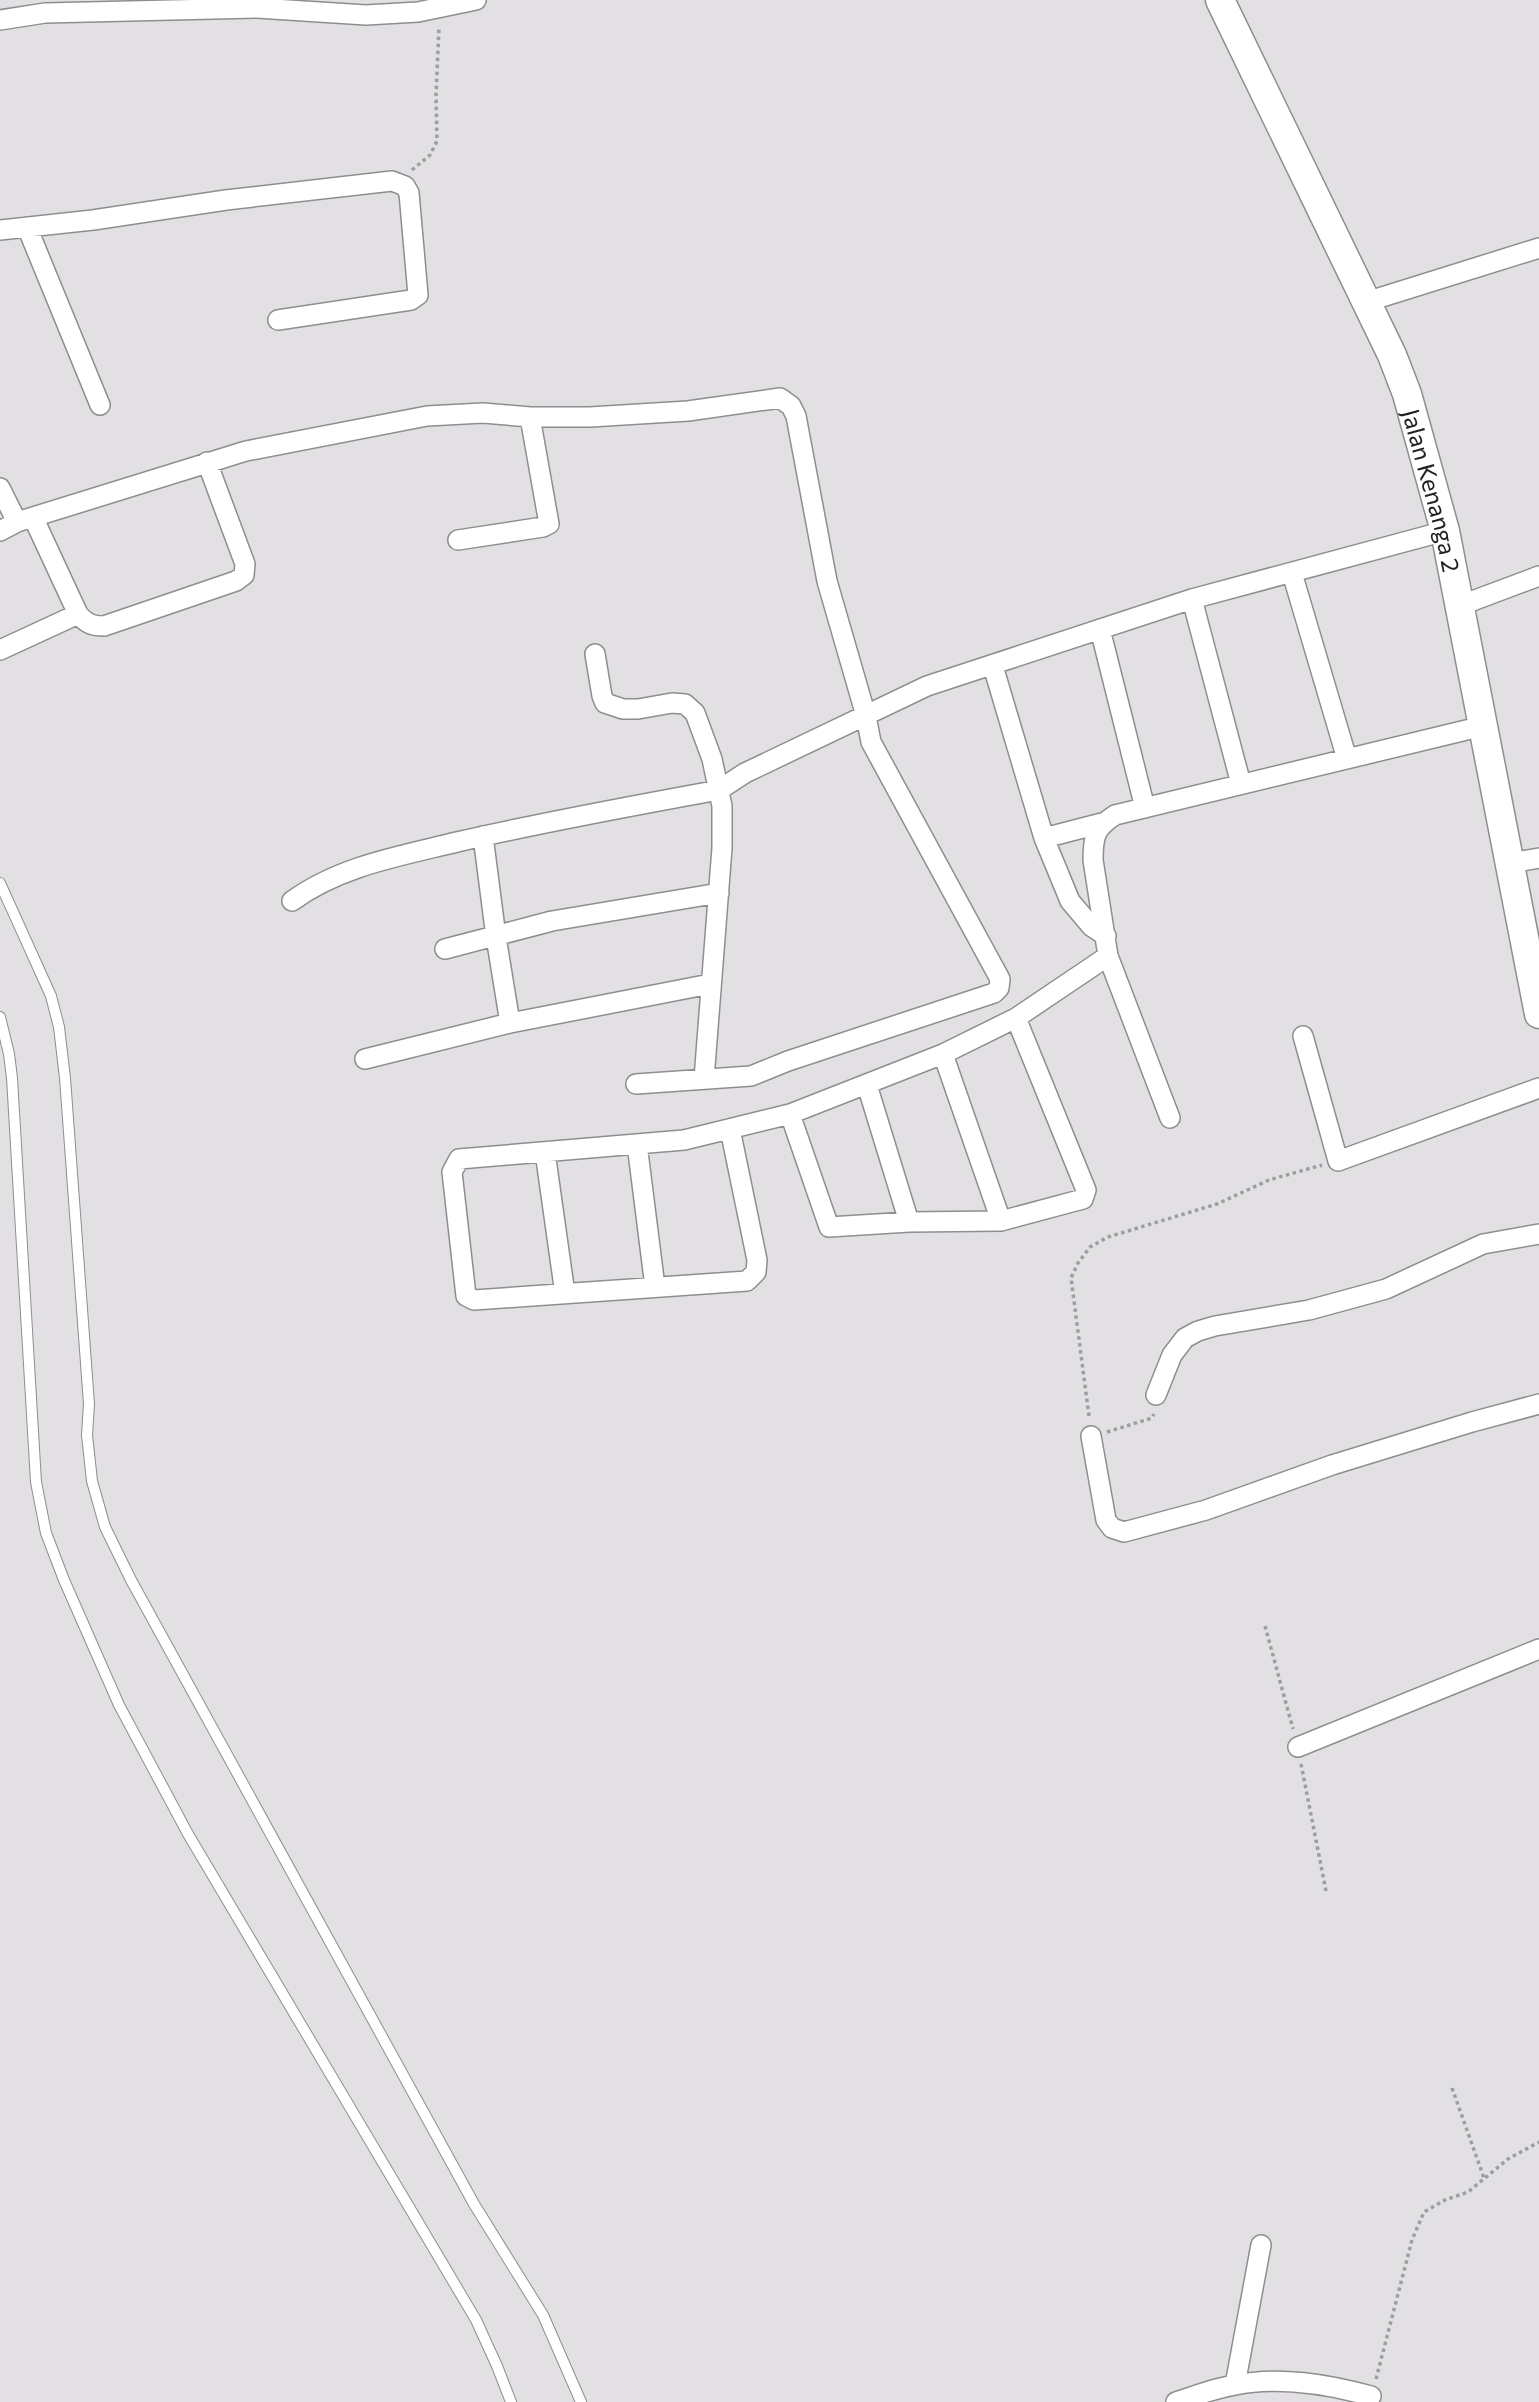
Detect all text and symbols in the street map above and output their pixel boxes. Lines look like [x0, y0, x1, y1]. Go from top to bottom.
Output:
street label: Jalan Kenanga 2 [1397, 405, 1467, 575]

